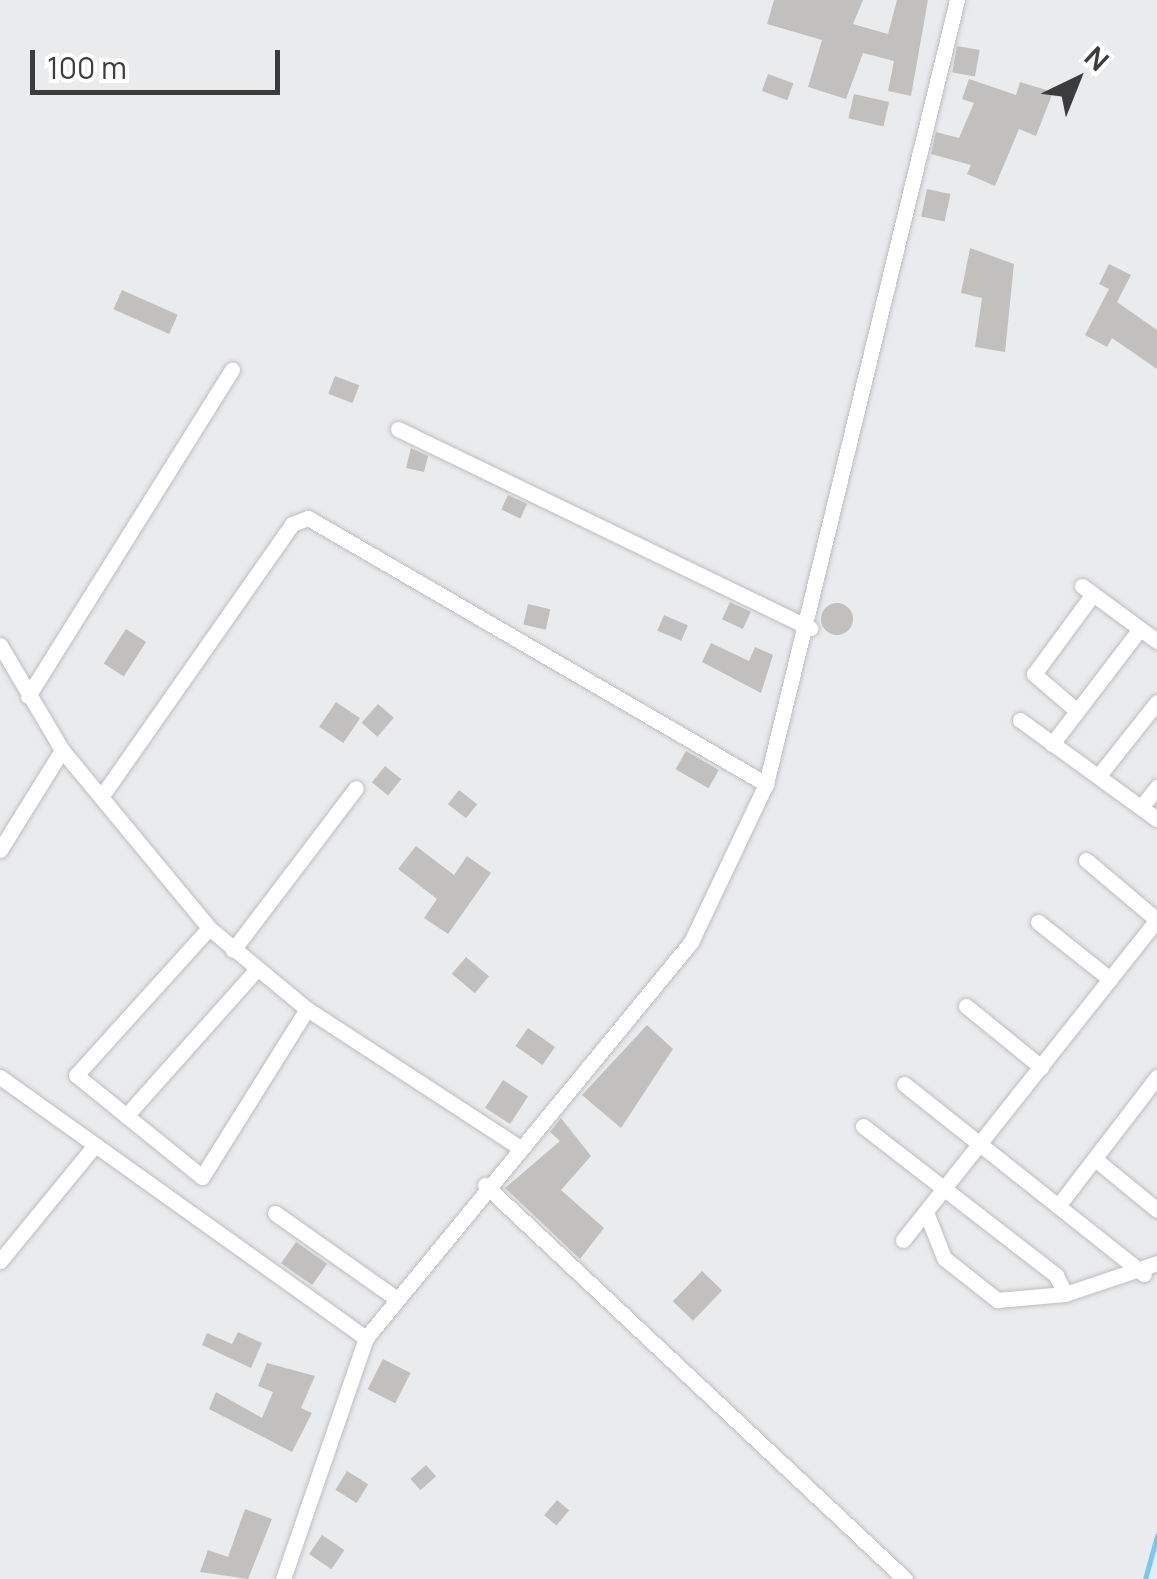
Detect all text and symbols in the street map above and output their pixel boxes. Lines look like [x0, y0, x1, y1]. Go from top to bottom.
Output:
scale bar [35, 30, 285, 92]
north arrow [1027, 30, 1127, 130]
text: N [1077, 37, 1118, 79]
text: 100 m [47, 47, 127, 88]

